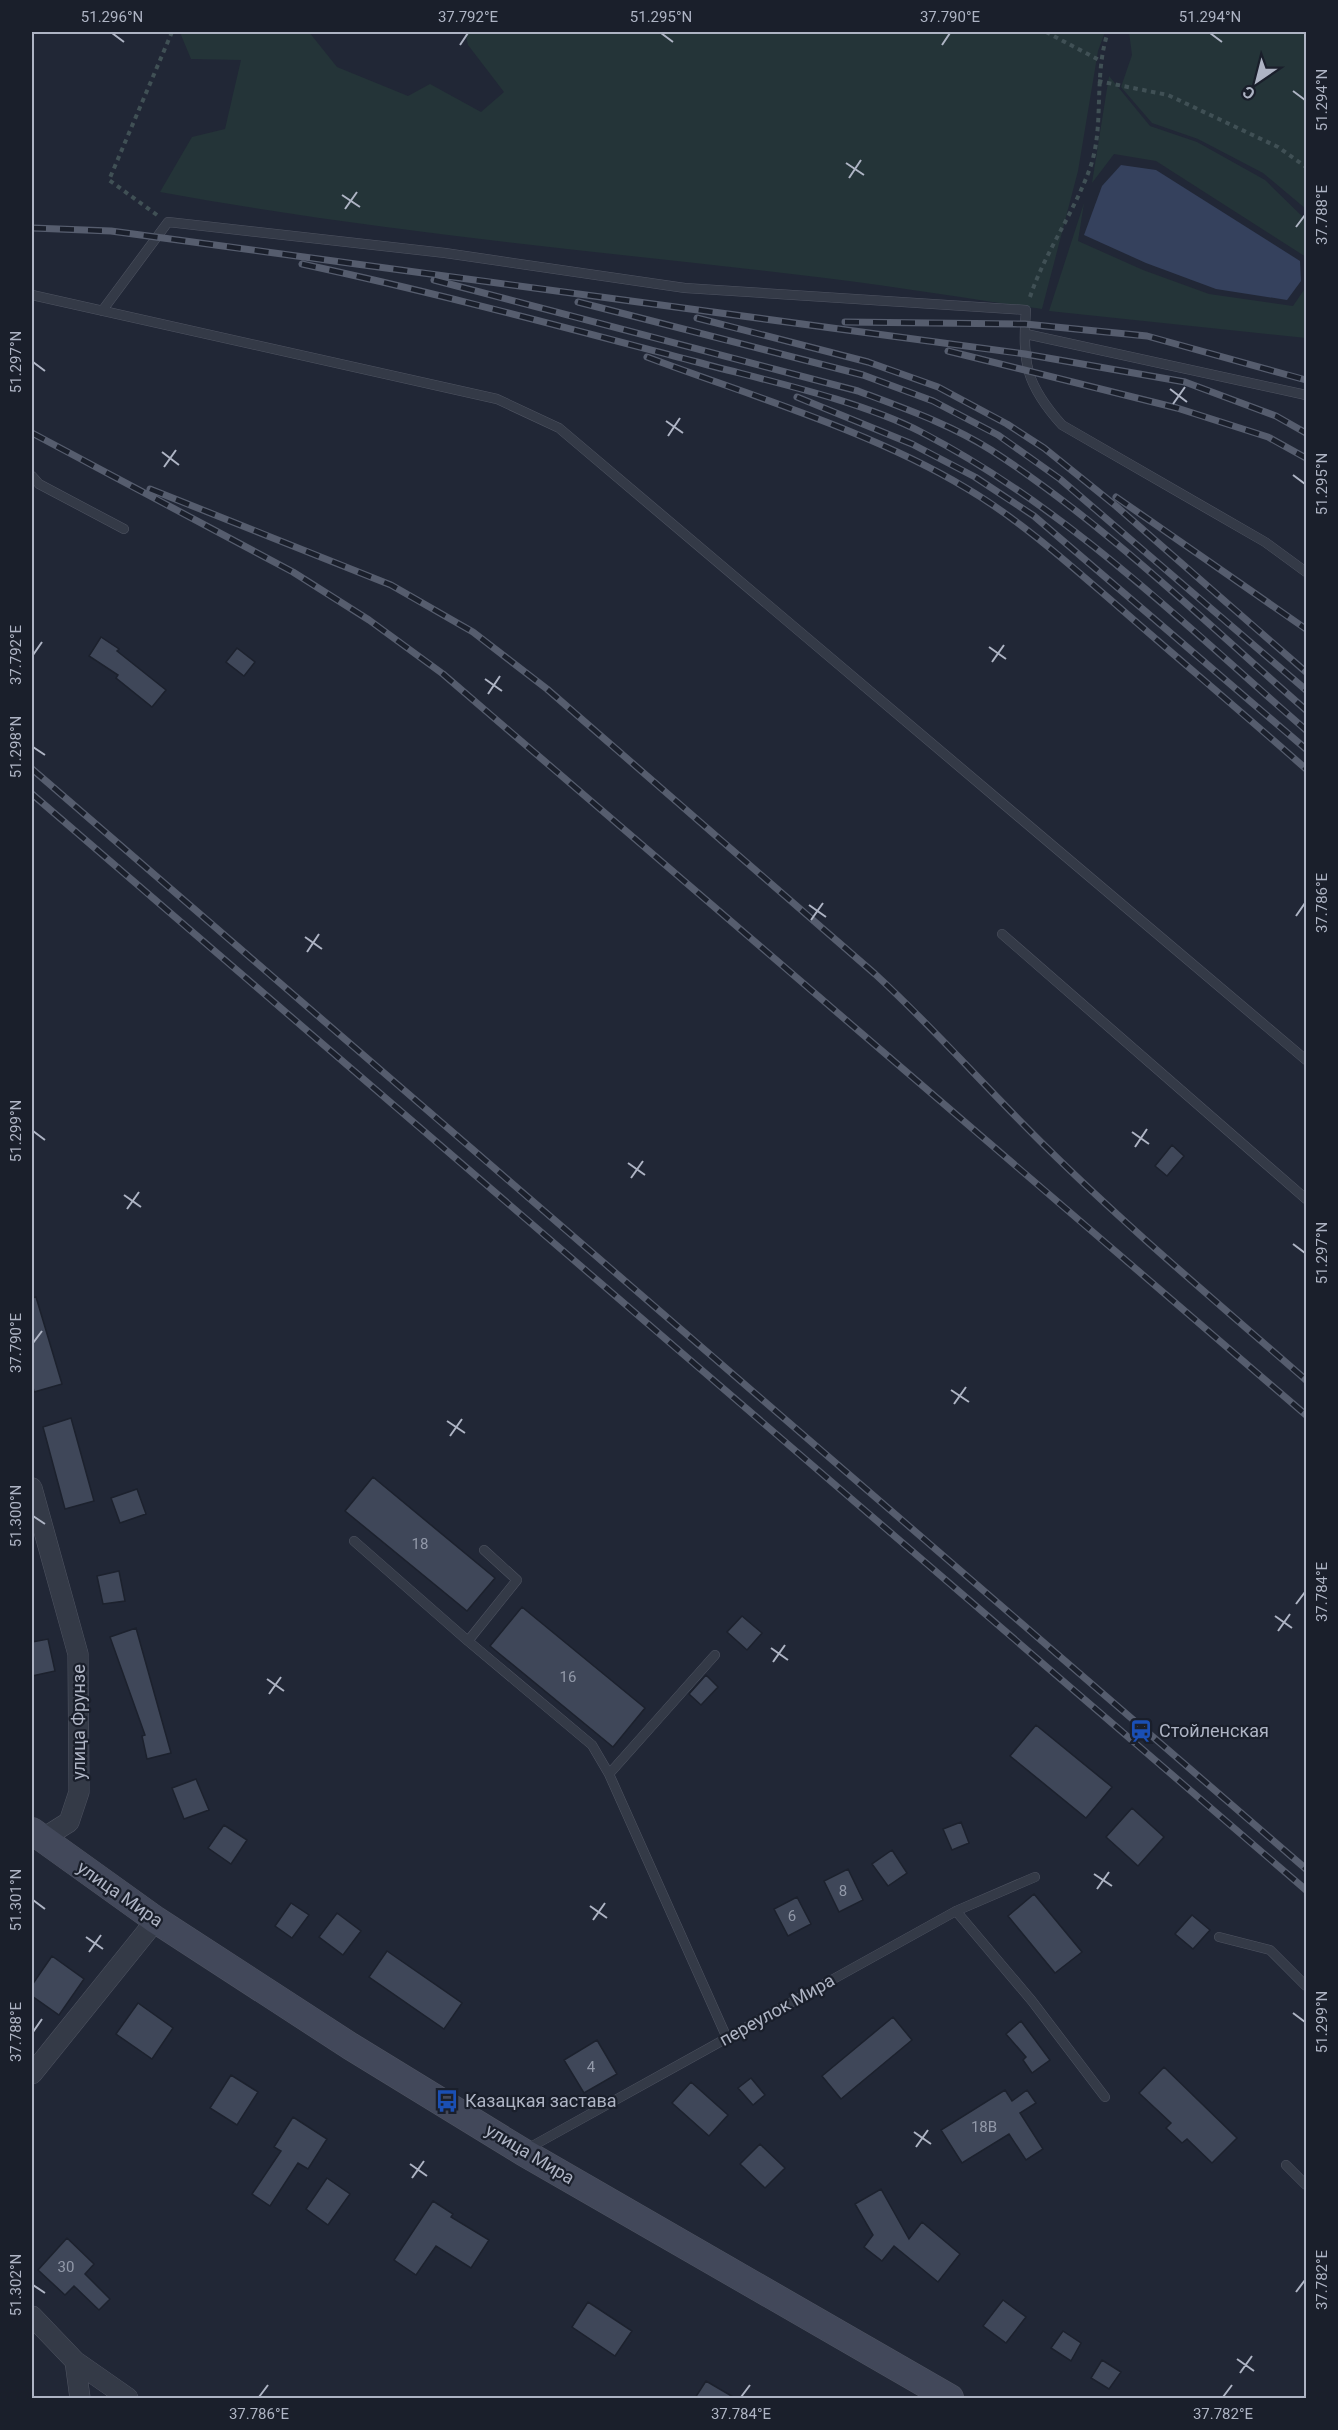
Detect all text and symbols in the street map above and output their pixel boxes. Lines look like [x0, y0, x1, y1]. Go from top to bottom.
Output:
text: 51.296°N [81, 8, 143, 26]
text: 37.792°E [438, 8, 499, 26]
text: 51.295°N [630, 8, 692, 26]
text: 37.790°E [920, 8, 981, 26]
text: 51.294°N [1179, 8, 1241, 26]
north arrow [1227, 51, 1287, 111]
text: 51.294°N [1313, 69, 1331, 131]
text: С [1239, 82, 1258, 104]
text: 37.788°E [1313, 184, 1331, 245]
text: 51.297°N [7, 331, 25, 393]
text: 51.295°N [1313, 453, 1331, 515]
text: 37.792°E [7, 624, 25, 685]
text: 51.298°N [7, 716, 25, 778]
text: 37.786°E [1313, 872, 1331, 933]
text: 51.299°N [7, 1100, 25, 1162]
text: 51.297°N [1313, 1222, 1331, 1284]
text: 37.790°E [7, 1312, 25, 1373]
text: 51.300°N [7, 1485, 25, 1547]
house number: 18 [412, 1535, 428, 1553]
text: 37.784°E [1313, 1561, 1331, 1622]
street label: улица Фрунзе [68, 1664, 89, 1780]
house number: 16 [560, 1668, 576, 1686]
station icon: Стойленская [1128, 1718, 1154, 1744]
place label: Стойленская [1159, 1720, 1269, 1741]
street label: улица Мира [73, 1856, 167, 1931]
text: 51.301°N [7, 1869, 25, 1931]
house number: 8 [839, 1882, 847, 1900]
house number: 6 [788, 1907, 796, 1925]
street label: переулок Мира [715, 1969, 838, 2050]
text: 51.299°N [1313, 1991, 1331, 2053]
text: 37.788°E [7, 2001, 25, 2062]
house number: 4 [587, 2058, 596, 2076]
bus stop icon: Казацкая застава [434, 2088, 460, 2114]
place label: Казацкая застава [465, 2090, 617, 2111]
house number: 18В [971, 2118, 997, 2136]
street label: улица Мира [482, 2119, 578, 2188]
text: 37.782°E [1313, 2249, 1331, 2310]
text: 51.302°N [7, 2254, 25, 2316]
house number: 30 [58, 2258, 74, 2276]
text: 37.786°E [229, 2405, 290, 2423]
text: 37.784°E [711, 2405, 772, 2423]
text: 37.782°E [1193, 2405, 1254, 2423]

